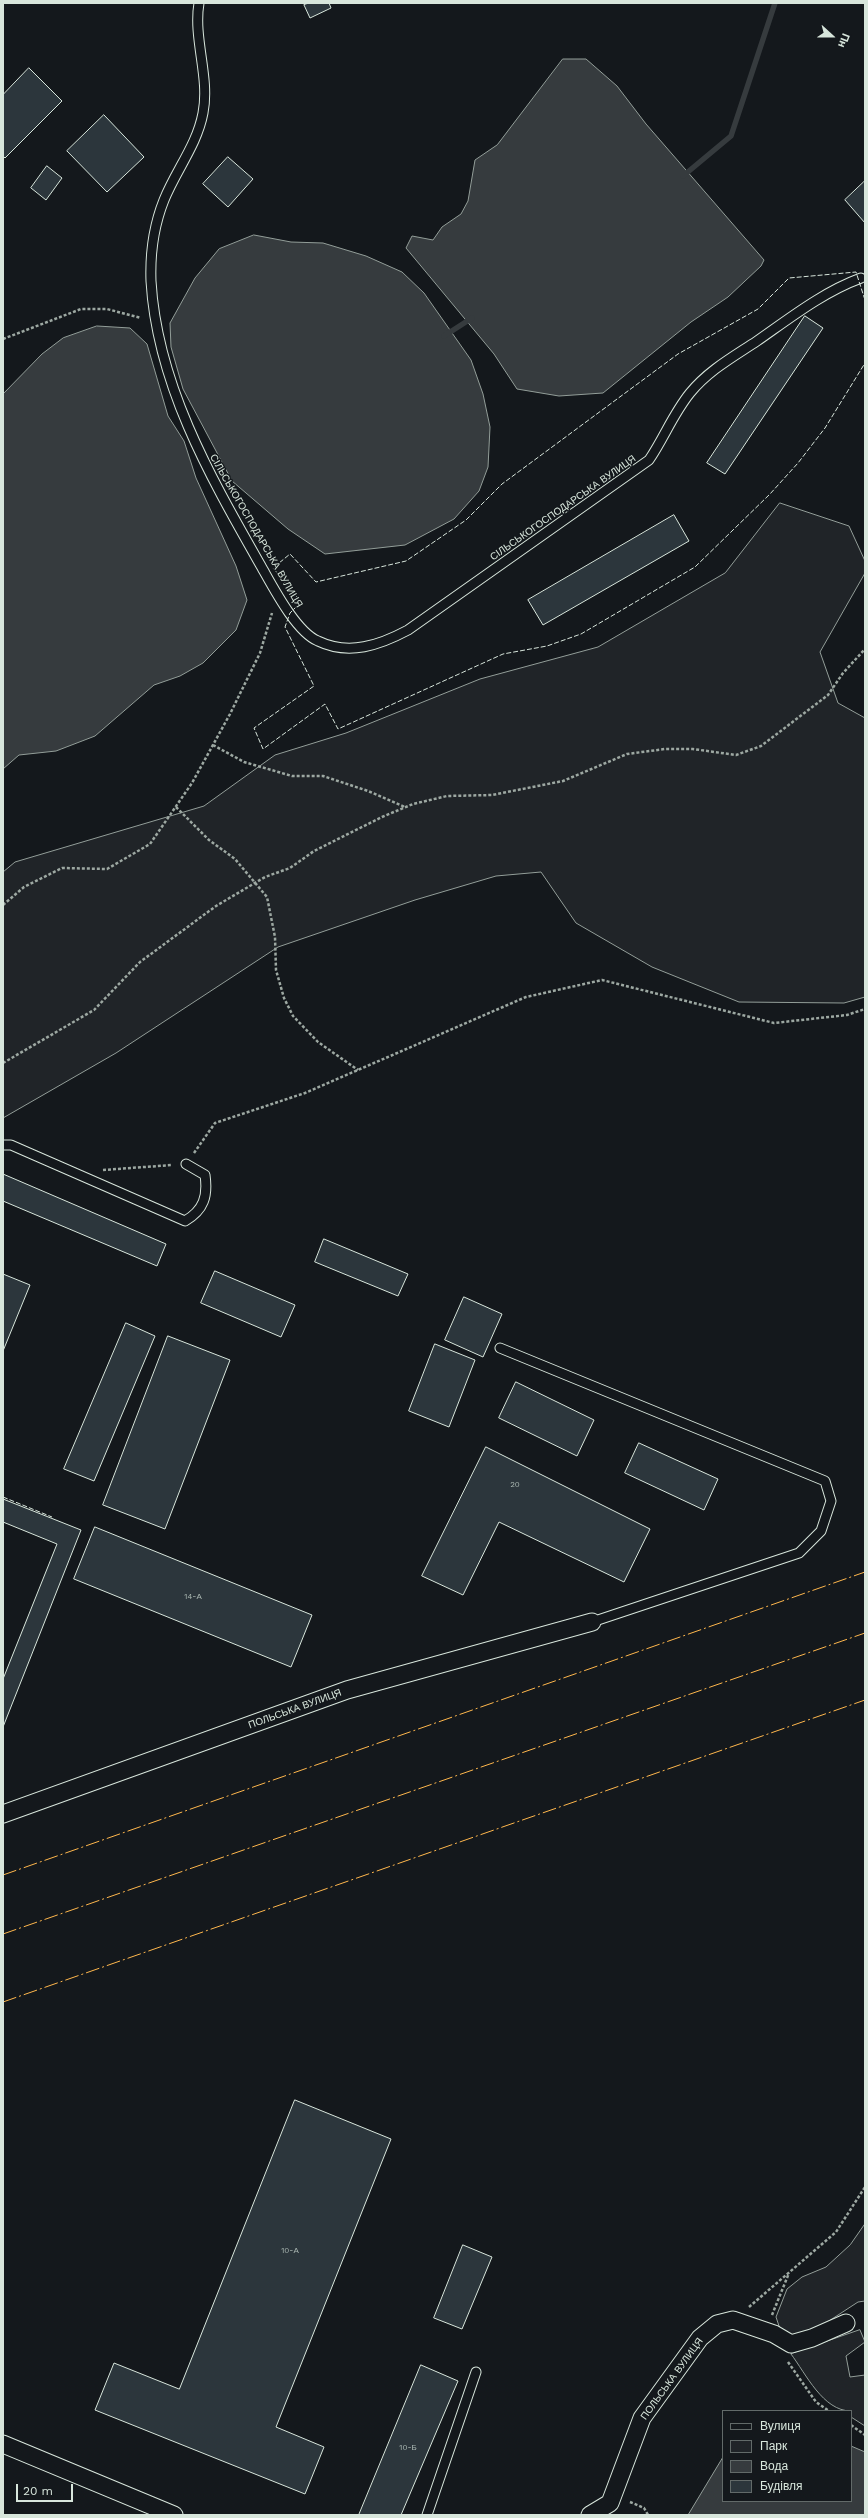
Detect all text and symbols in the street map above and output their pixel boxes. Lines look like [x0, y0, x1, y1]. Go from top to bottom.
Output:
north arrow [812, 16, 852, 56]
text: Пн [835, 31, 852, 50]
street label: СІЛЬСЬКОГОСПОДАРСЬКА ВУЛИЦЯ [207, 452, 305, 610]
street label: СІЛЬСЬКОГОСПОДАРСЬКА ВУЛИЦЯ [488, 453, 638, 563]
house number: 20 [510, 1480, 520, 1490]
house number: 14-А [184, 1592, 202, 1602]
street label: ПОЛЬСЬКА ВУЛИЦЯ [247, 1687, 343, 1731]
house number: 10-А [281, 2246, 299, 2256]
street label: ПОЛЬСЬКА ВУЛИЦЯ [638, 2336, 706, 2422]
legend [722, 2410, 852, 2502]
text: Вулиця [760, 2419, 801, 2433]
text: Парк [760, 2439, 787, 2453]
house number: 10-Б [399, 2443, 417, 2453]
text: Вода [760, 2459, 788, 2473]
scale bar [18, 2476, 75, 2502]
text: Будівля [760, 2479, 802, 2493]
text: 20 m [23, 2484, 53, 2498]

